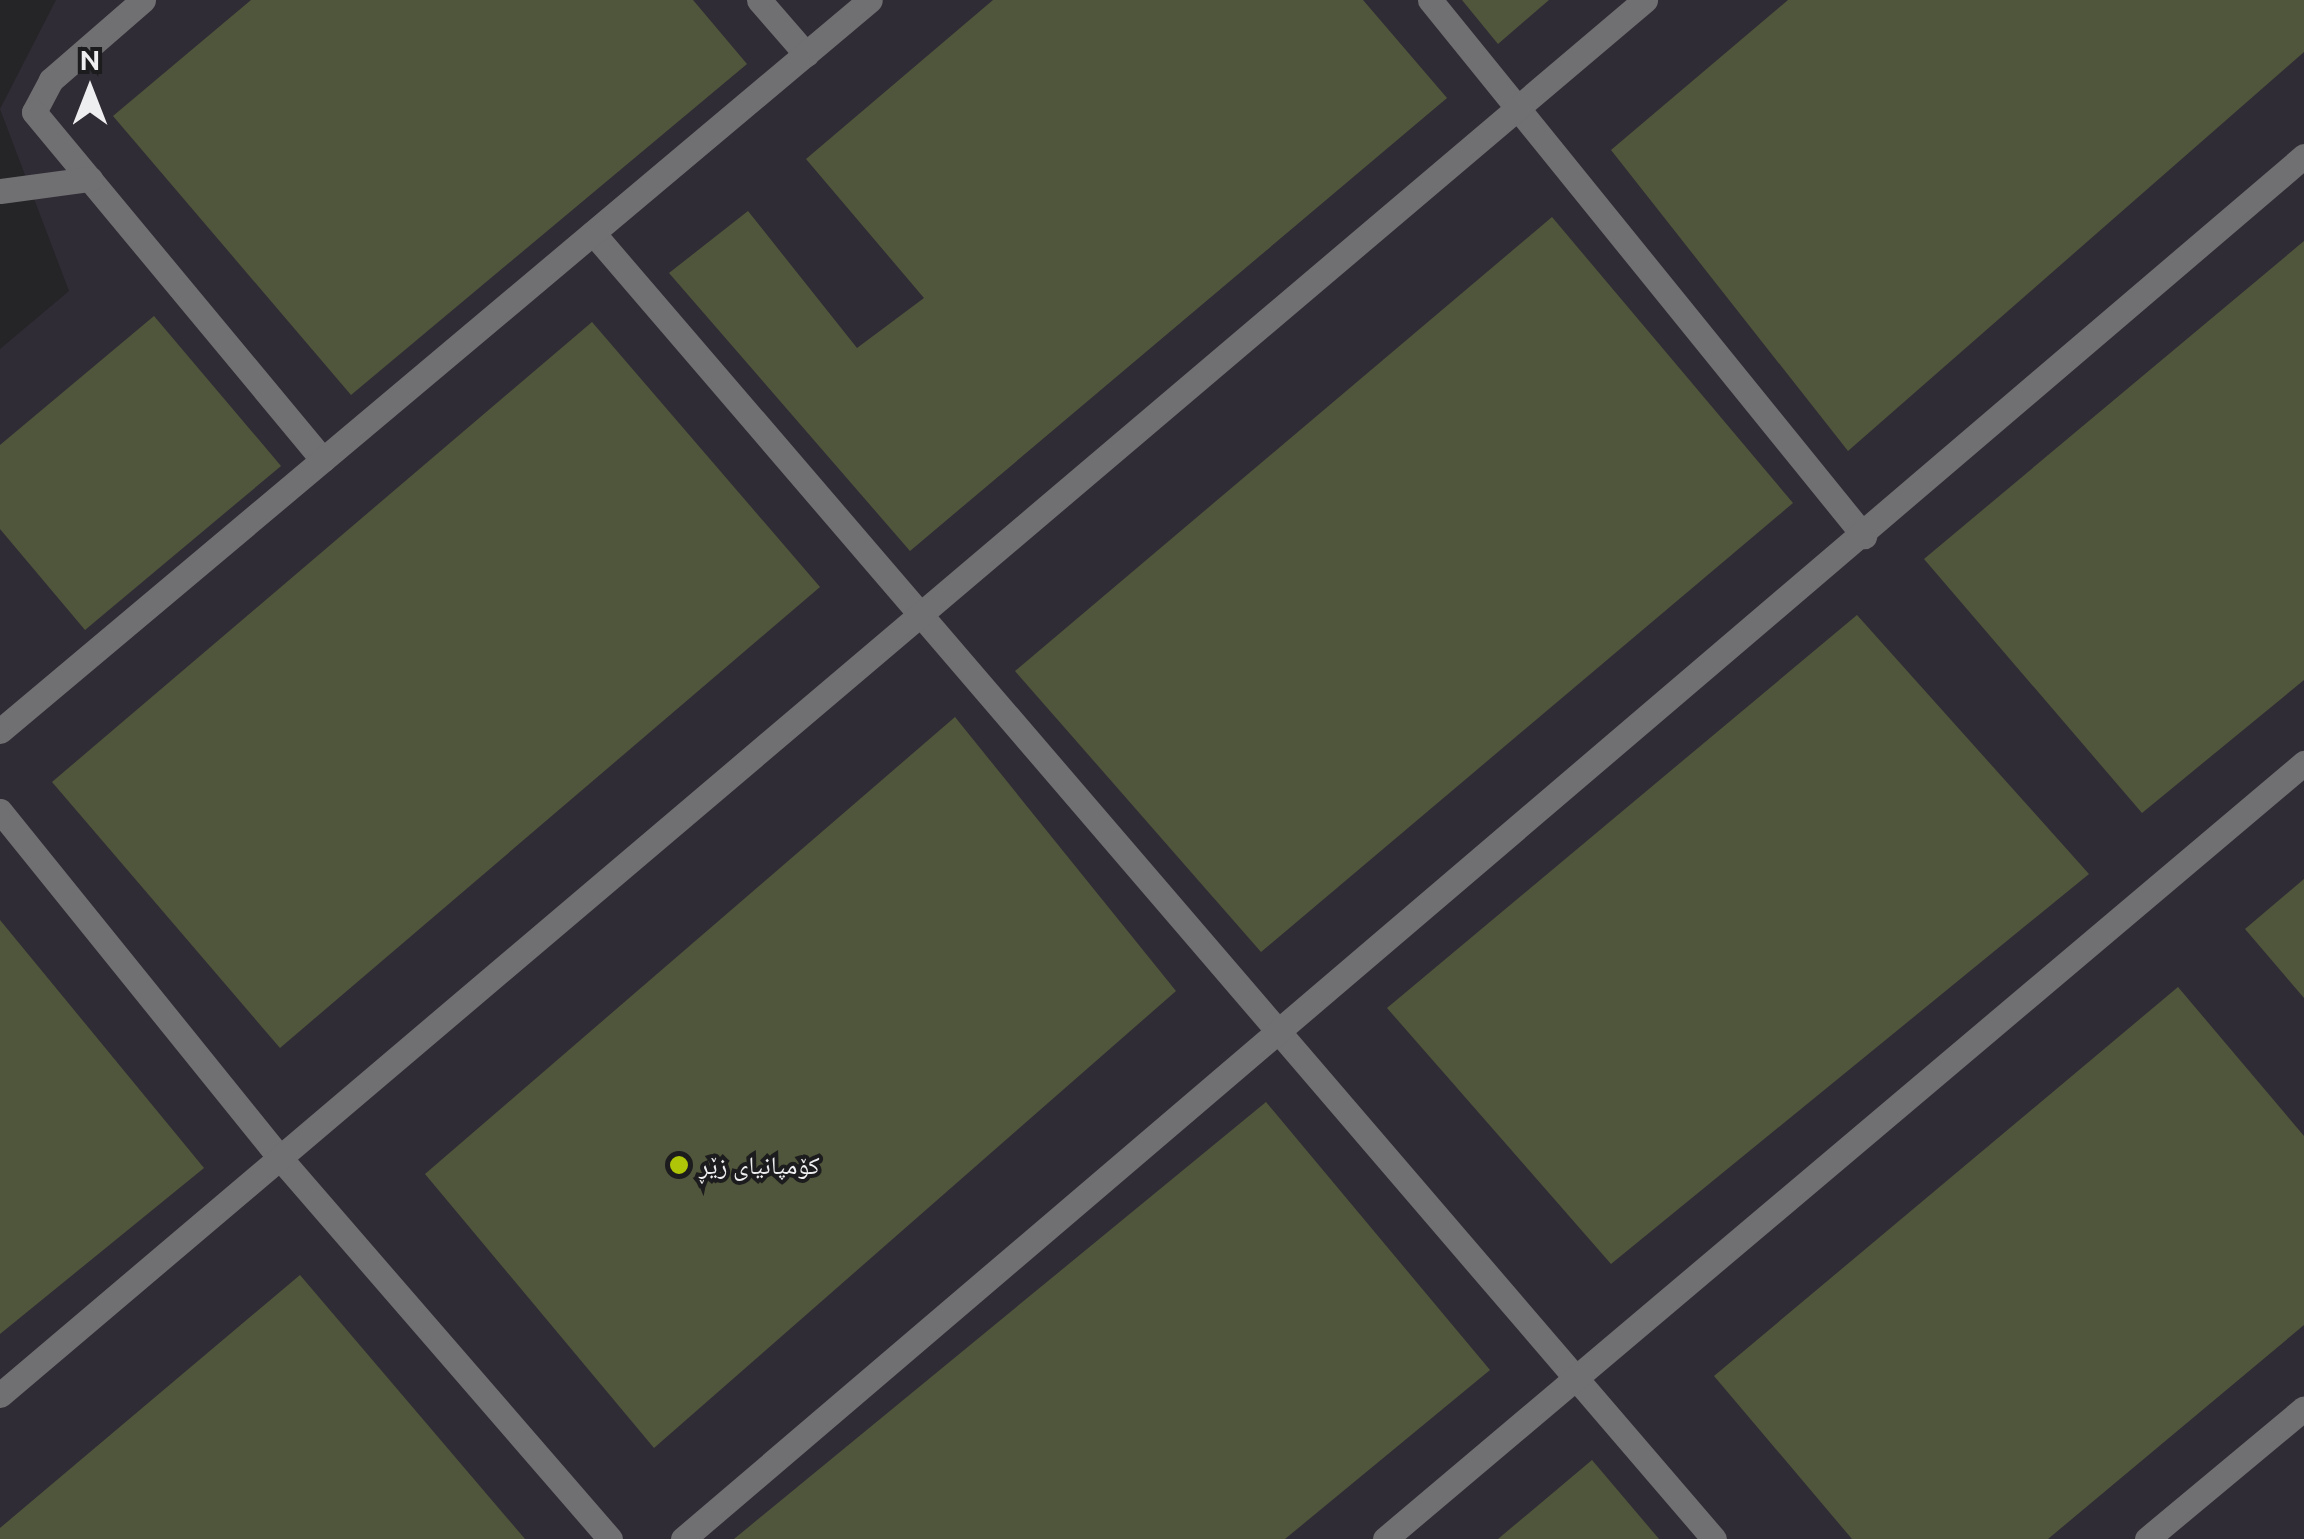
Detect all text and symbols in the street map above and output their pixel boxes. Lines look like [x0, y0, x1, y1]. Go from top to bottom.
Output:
north arrow [40, 40, 140, 140]
text: N [80, 44, 100, 75]
place label: کۆمپانیای زێڕ [699, 1150, 819, 1180]
marker: کۆمپانیای زێڕ [668, 1154, 690, 1176]

